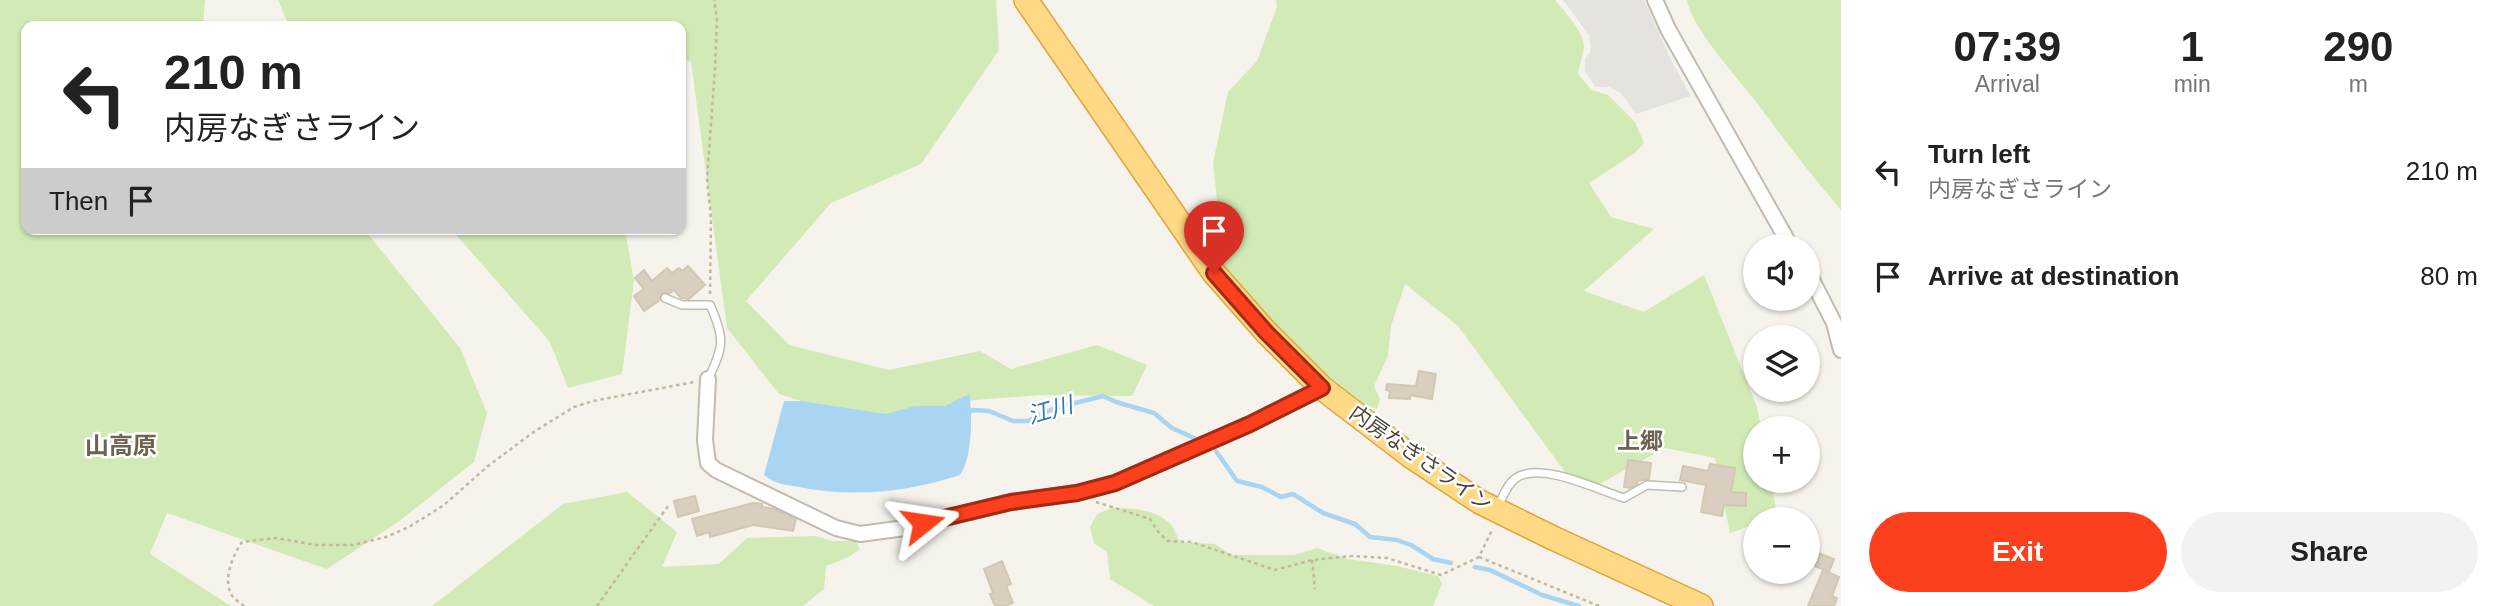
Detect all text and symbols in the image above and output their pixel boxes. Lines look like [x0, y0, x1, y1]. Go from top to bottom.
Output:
text: 07:39 [1954, 23, 2061, 70]
text: 1 [2180, 23, 2204, 70]
text: 290 [2323, 23, 2393, 70]
text: 210 m [164, 45, 303, 99]
icon: left [49, 49, 140, 140]
text: Arrival [1975, 71, 2040, 97]
text: min [2174, 71, 2211, 97]
text: m [2349, 71, 2368, 97]
text: 内房なぎさライン [164, 110, 420, 146]
text: Turn left [1928, 139, 2030, 169]
icon: left [1869, 153, 1907, 191]
text: 210 m [2406, 156, 2478, 186]
text: 内房なぎさライン [1928, 176, 2112, 202]
icon: arrive [122, 182, 160, 220]
text: Then [49, 186, 108, 216]
pin [1184, 201, 1244, 273]
icon: arrive [1195, 212, 1233, 250]
map controls [1743, 234, 1820, 584]
button: sound [1743, 234, 1820, 311]
icon: arrive [1869, 258, 1907, 296]
text: Arrive at destination [1928, 261, 2179, 291]
text: 80 m [2420, 261, 2478, 291]
button: layers [1743, 325, 1820, 402]
water label: 江川 [1024, 390, 1079, 429]
street label: 内房なぎさライン [1346, 400, 1496, 516]
button: + [1743, 416, 1820, 493]
district label: 上郷 [1617, 428, 1663, 454]
district label: 山高原 [85, 432, 157, 459]
position arrow [886, 486, 960, 560]
button: − [1743, 507, 1820, 584]
button: Exit [1869, 512, 2167, 592]
button: Share [2181, 512, 2478, 592]

